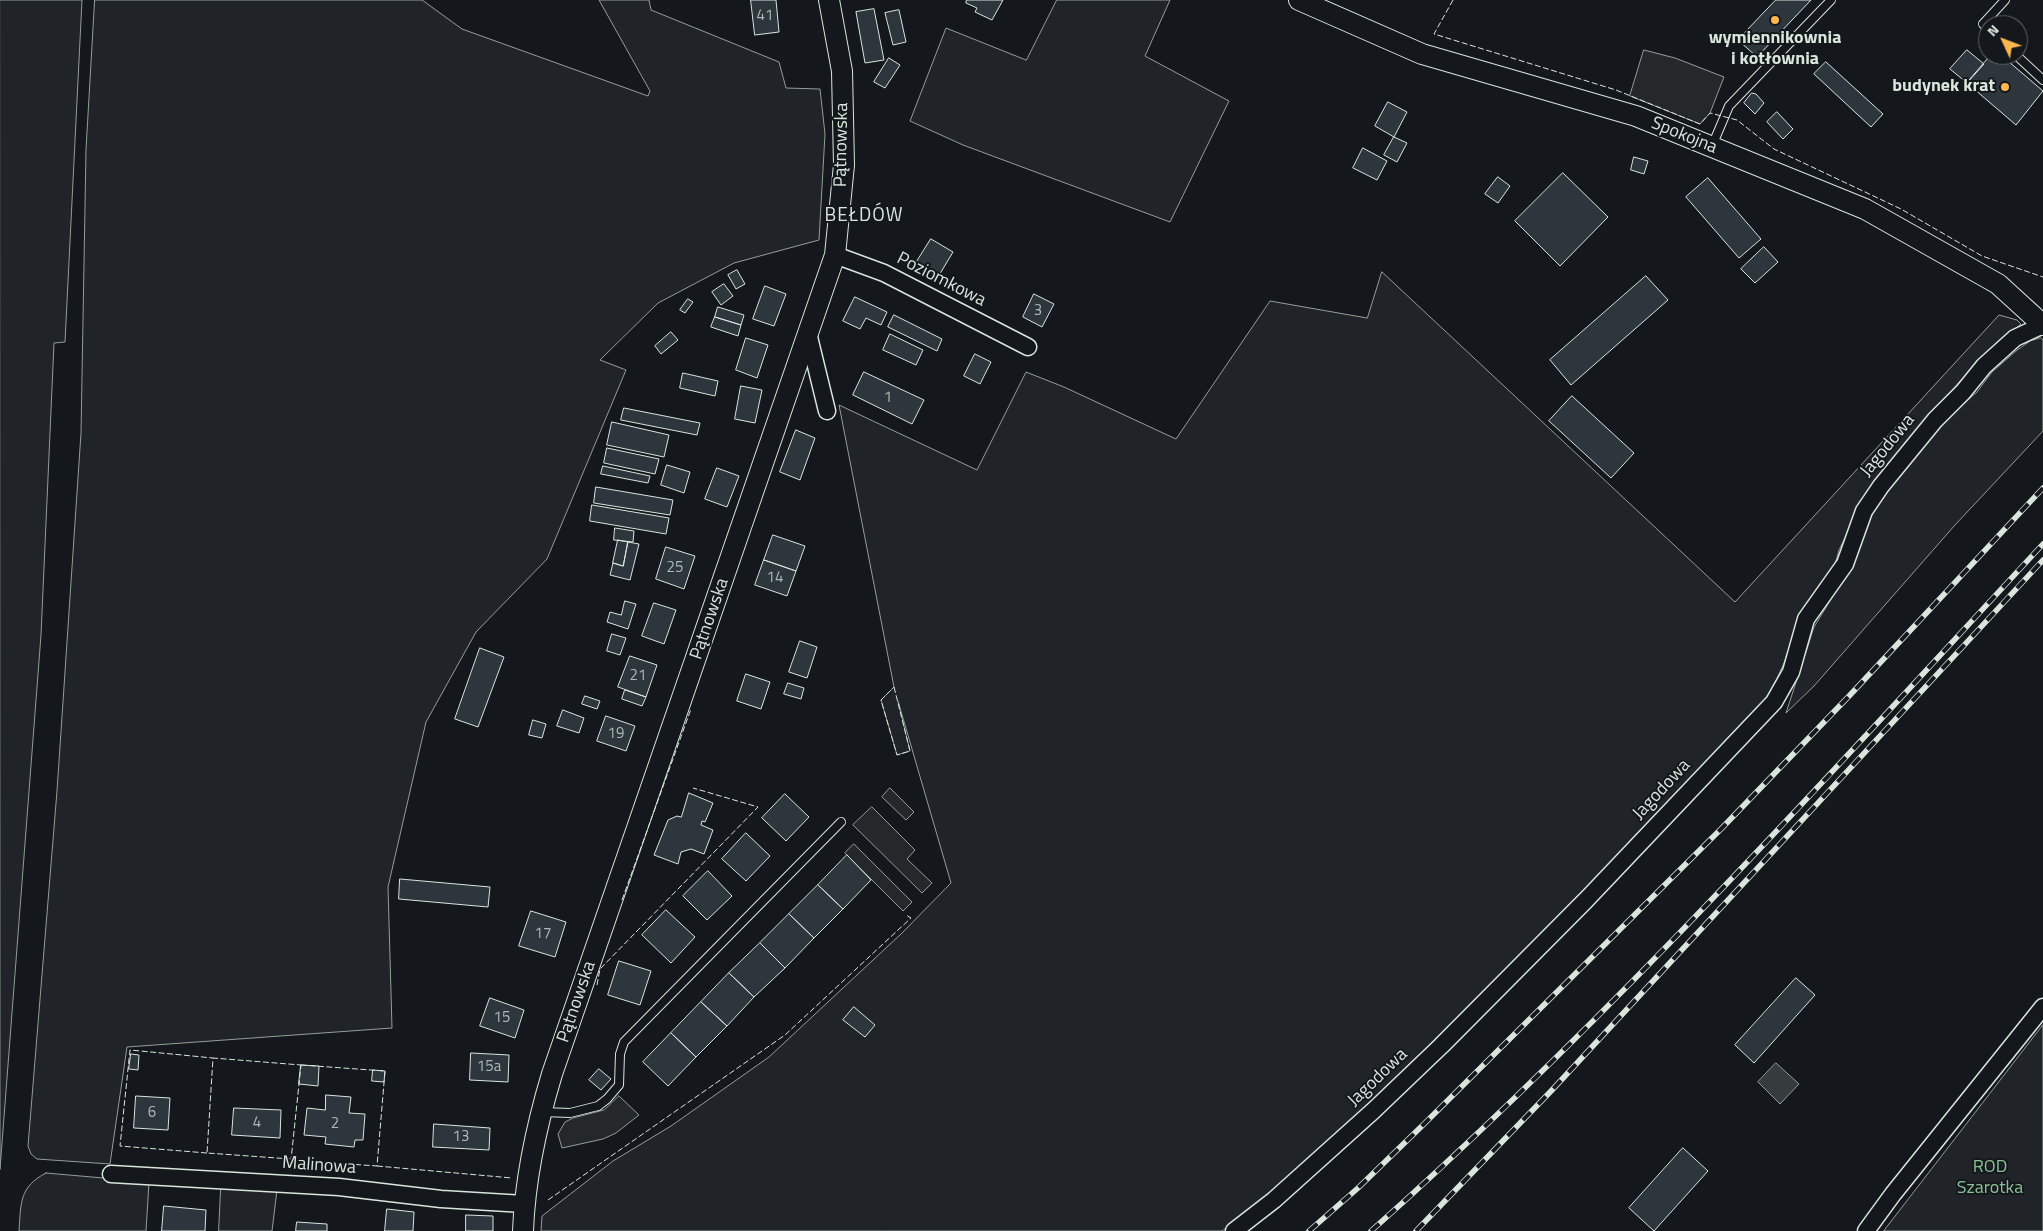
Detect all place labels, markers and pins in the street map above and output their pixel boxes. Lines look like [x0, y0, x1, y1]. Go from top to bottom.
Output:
marker: wymiennikownia i kotłownia [1769, 14, 1781, 26]
place label: wymiennikownia i kotłownia [1709, 28, 1841, 70]
place label: budynek krat [1892, 76, 1995, 98]
marker: budynek krat [1999, 81, 2011, 93]

